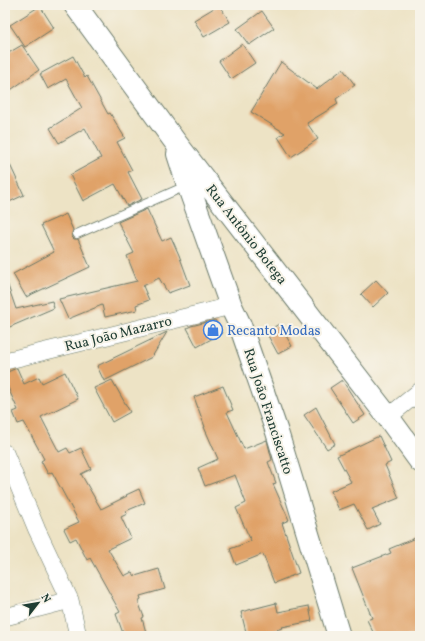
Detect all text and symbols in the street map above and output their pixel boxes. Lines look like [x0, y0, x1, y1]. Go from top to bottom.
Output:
street label: Rua Antônio Botega [201, 181, 291, 289]
street label: Rua João Mazarro [63, 312, 174, 357]
shop icon: Recanto Modas [202, 319, 224, 341]
place label: Recanto Modas [227, 322, 321, 341]
street label: Rua João Franciscatto [238, 346, 297, 477]
north arrow [18, 583, 58, 623]
text: N [37, 591, 54, 606]

